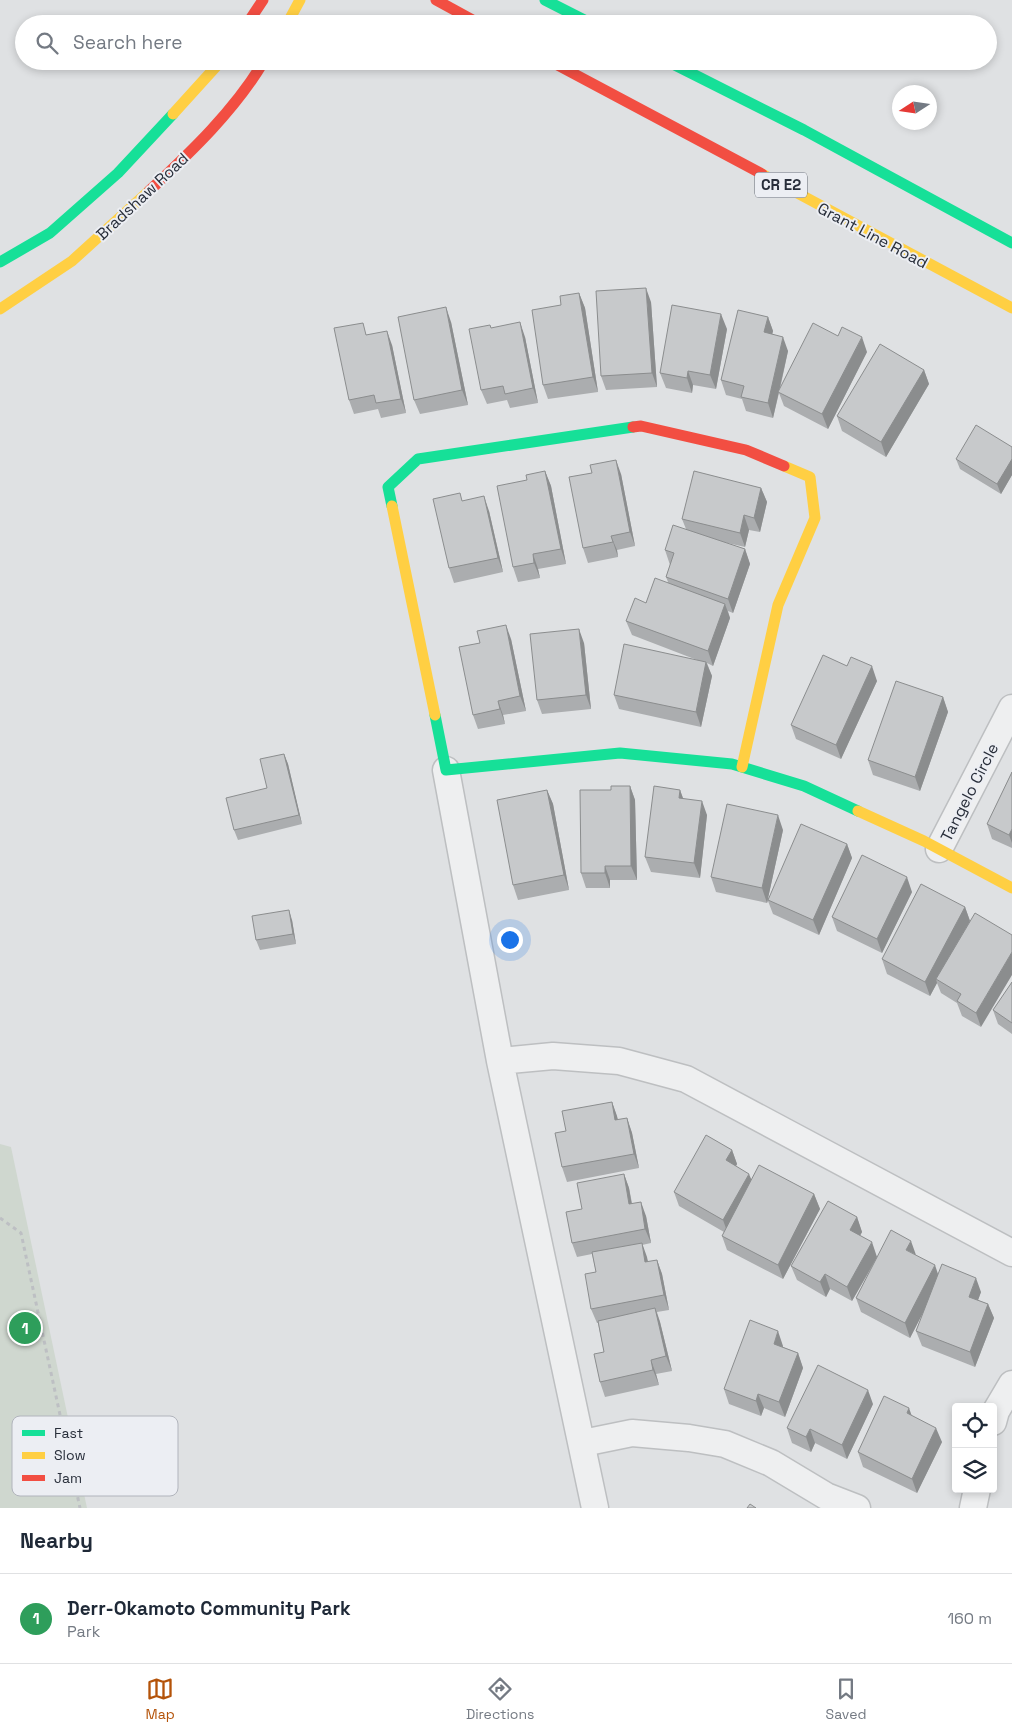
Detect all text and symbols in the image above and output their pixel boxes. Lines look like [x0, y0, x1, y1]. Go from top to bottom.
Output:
search box [15, 15, 997, 70]
icon: search [33, 29, 61, 57]
text: Search here [73, 30, 183, 55]
north arrow [892, 85, 937, 130]
street label: Bradshaw Road [92, 148, 193, 245]
road number: CR E2 [755, 172, 807, 198]
street label: Grant Line Road [814, 198, 932, 273]
street label: Tangelo Circle [936, 740, 1003, 845]
your location [497, 927, 523, 953]
pin: 1 [9, 1309, 41, 1347]
map controls [952, 1403, 997, 1493]
button: locate [952, 1403, 997, 1448]
legend [12, 1416, 178, 1496]
text: Fast [54, 1424, 83, 1442]
text: Slow [54, 1446, 86, 1464]
button: layers [952, 1448, 997, 1493]
text: Jam [54, 1469, 82, 1487]
text: Nearby [20, 1527, 93, 1554]
text: Derr-Okamoto Community Park [67, 1596, 351, 1621]
text: 1 [32, 1608, 40, 1629]
text: 160 m [947, 1608, 992, 1629]
text: Park [67, 1621, 100, 1642]
tab: Map [146, 1675, 175, 1723]
tab: Directions [466, 1675, 534, 1723]
tab: Saved [826, 1675, 866, 1723]

